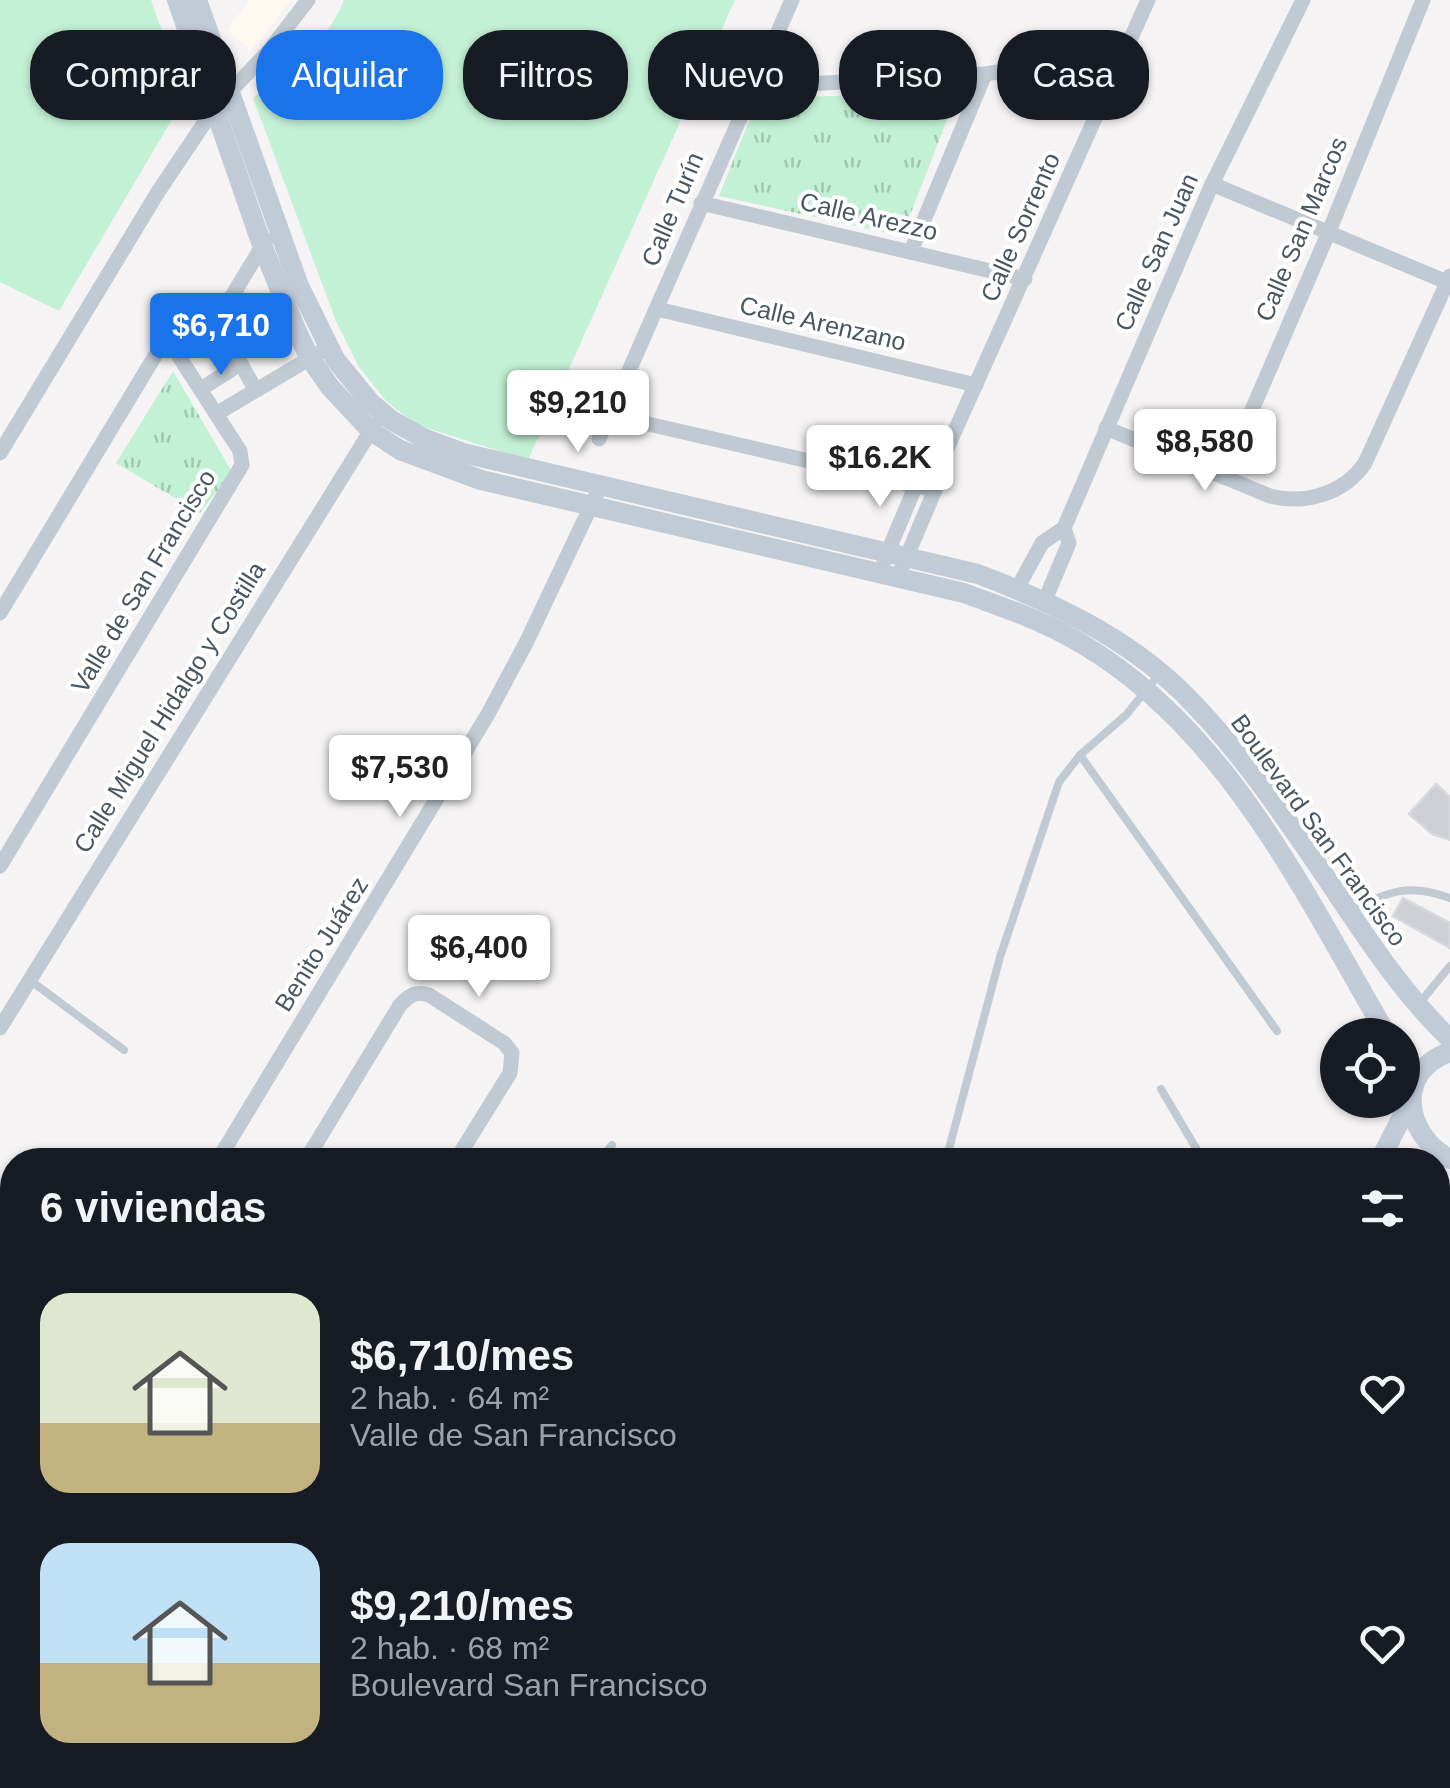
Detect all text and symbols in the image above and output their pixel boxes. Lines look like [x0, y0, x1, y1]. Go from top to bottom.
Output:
chip: Comprar [30, 30, 236, 120]
chip: Alquilar [256, 30, 443, 120]
chip: Filtros [463, 30, 628, 120]
chip: Nuevo [648, 30, 819, 120]
chip: Piso [839, 30, 977, 120]
chip: Casa [997, 30, 1149, 120]
street label: Calle San Marcos [1250, 133, 1352, 325]
street label: Calle Turín [635, 148, 709, 270]
street label: Calle Sorrento [975, 148, 1065, 306]
street label: Calle San Juan [1109, 169, 1203, 335]
street label: Calle Arezzo [797, 187, 941, 245]
street label: Calle Arenzano [737, 290, 909, 356]
pin: $6,710 [140, 293, 302, 378]
text: $6,710 [172, 307, 270, 343]
pin: $9,210 [497, 370, 659, 455]
text: $9,210 [529, 384, 627, 420]
pin: $8,580 [1124, 409, 1286, 494]
text: $8,580 [1156, 423, 1254, 459]
pin: $16.2K [799, 425, 961, 510]
text: $16.2K [828, 439, 932, 475]
street label: Valle de San Francisco [65, 464, 221, 698]
street label: Calle Miguel Hidalgo y Costilla [68, 556, 270, 858]
street label: Boulevard San Francisco [1226, 709, 1412, 951]
pin: $7,530 [319, 735, 481, 820]
text: $7,530 [351, 749, 449, 785]
street label: Benito Juárez [269, 872, 373, 1016]
pin: $6,400 [398, 915, 560, 1000]
text: $6,400 [430, 929, 528, 965]
map controls [1320, 1018, 1420, 1118]
button: locate [1320, 1018, 1420, 1118]
icon: filters [1355, 1181, 1410, 1236]
text: 6 viviendas [40, 1184, 266, 1231]
text: $6,710/mes [350, 1332, 574, 1379]
icon: home [120, 1333, 240, 1453]
icon: heart [1355, 1366, 1410, 1421]
text: 2 hab. · 64 m² [350, 1380, 549, 1416]
text: Valle de San Francisco [350, 1417, 677, 1453]
text: $9,210/mes [350, 1582, 574, 1629]
icon: home [120, 1583, 240, 1703]
icon: heart [1355, 1616, 1410, 1671]
text: 2 hab. · 68 m² [350, 1630, 549, 1666]
text: Boulevard San Francisco [350, 1667, 708, 1703]

